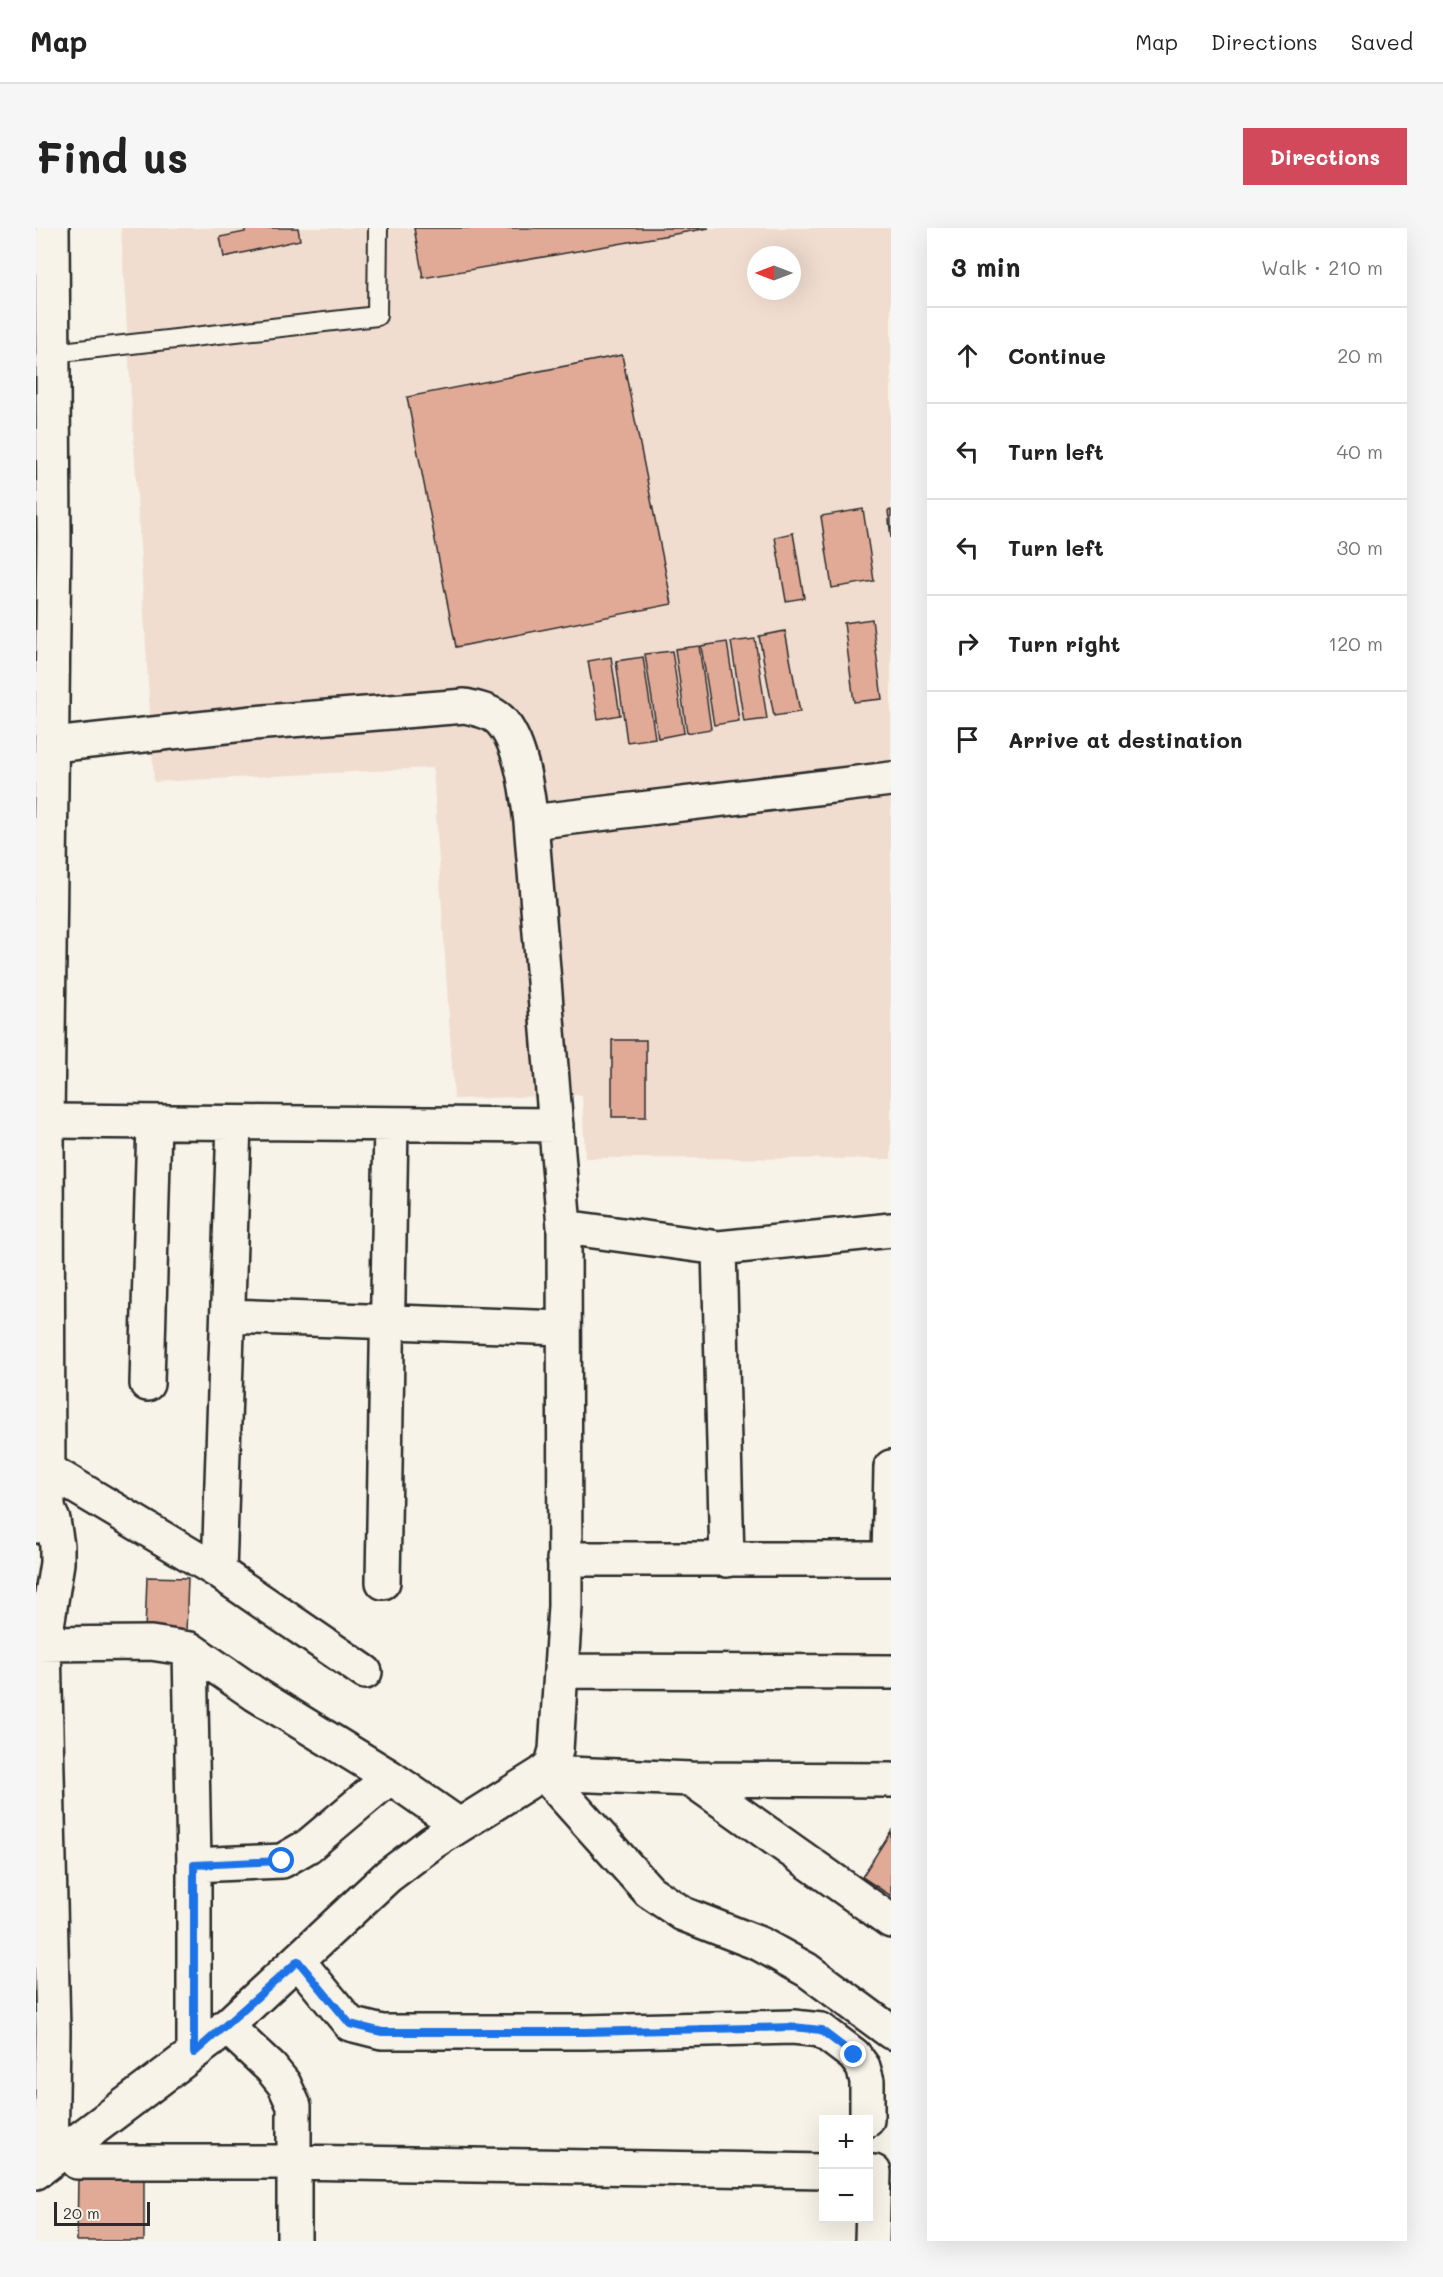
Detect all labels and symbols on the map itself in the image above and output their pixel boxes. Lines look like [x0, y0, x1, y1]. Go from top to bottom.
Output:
north arrow [747, 246, 801, 300]
route start [268, 1847, 294, 1873]
route end [840, 2041, 866, 2067]
scale bar [54, 2199, 150, 2226]

